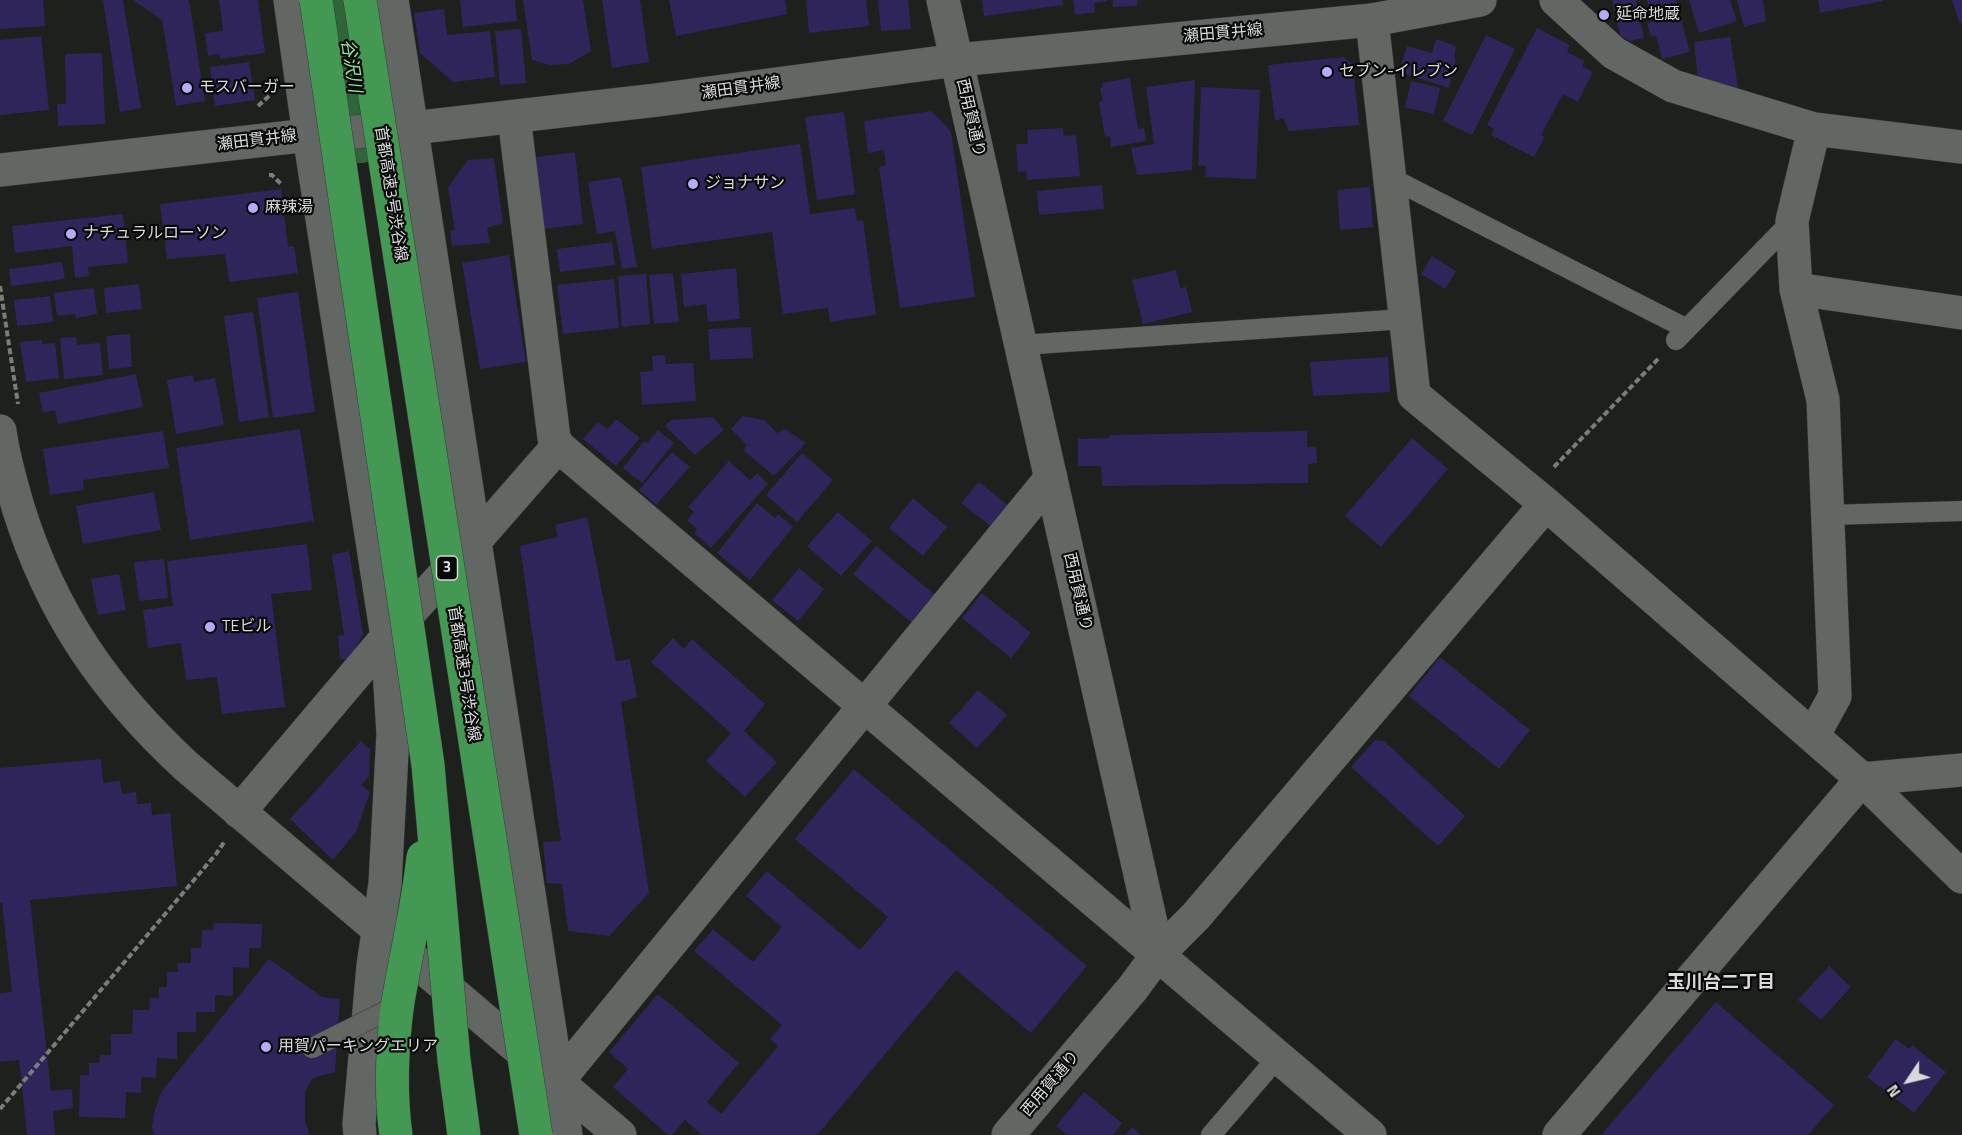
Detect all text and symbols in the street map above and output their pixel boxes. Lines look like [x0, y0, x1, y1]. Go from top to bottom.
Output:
place label: 延命地蔵 [1616, 5, 1680, 25]
marker: 延命地蔵 [1597, 8, 1611, 22]
street label: 瀬田貫井線 [1182, 21, 1264, 47]
water label: 谷沢川 [335, 38, 365, 94]
place label: セブン-イレブン [1339, 62, 1458, 82]
marker: セブン-イレブン [1320, 65, 1334, 79]
street label: 瀬田貫井線 [700, 74, 782, 104]
street label: 西用賀通り [952, 77, 988, 159]
place label: モスバーガー [199, 78, 295, 98]
marker: モスバーガー [180, 81, 194, 95]
street label: 首都高速3号渋谷線 [370, 125, 410, 263]
street label: 瀬田貫井線 [216, 127, 298, 155]
place label: ジョナサン [705, 174, 785, 194]
marker: ジョナサン [686, 177, 700, 191]
place label: 麻辣湯 [265, 198, 313, 218]
marker: 麻辣湯 [246, 201, 260, 215]
place label: ナチュラルローソン [83, 224, 227, 244]
marker: ナチュラルローソン [64, 227, 78, 241]
street label: 西用賀通り [1059, 551, 1095, 633]
road number: 3 [436, 556, 458, 580]
street label: 首都高速3号渋谷線 [443, 605, 483, 743]
place label: TEビル [222, 617, 271, 637]
marker: TEビル [203, 620, 217, 634]
district label: 玉川台二丁目 [1667, 973, 1775, 995]
place label: 用賀パーキングエリア [278, 1037, 438, 1057]
marker: 用賀パーキングエリア [259, 1040, 273, 1054]
street label: 西用賀通り [1018, 1047, 1084, 1121]
north arrow [1878, 1051, 1938, 1111]
text: N [1880, 1080, 1906, 1103]

